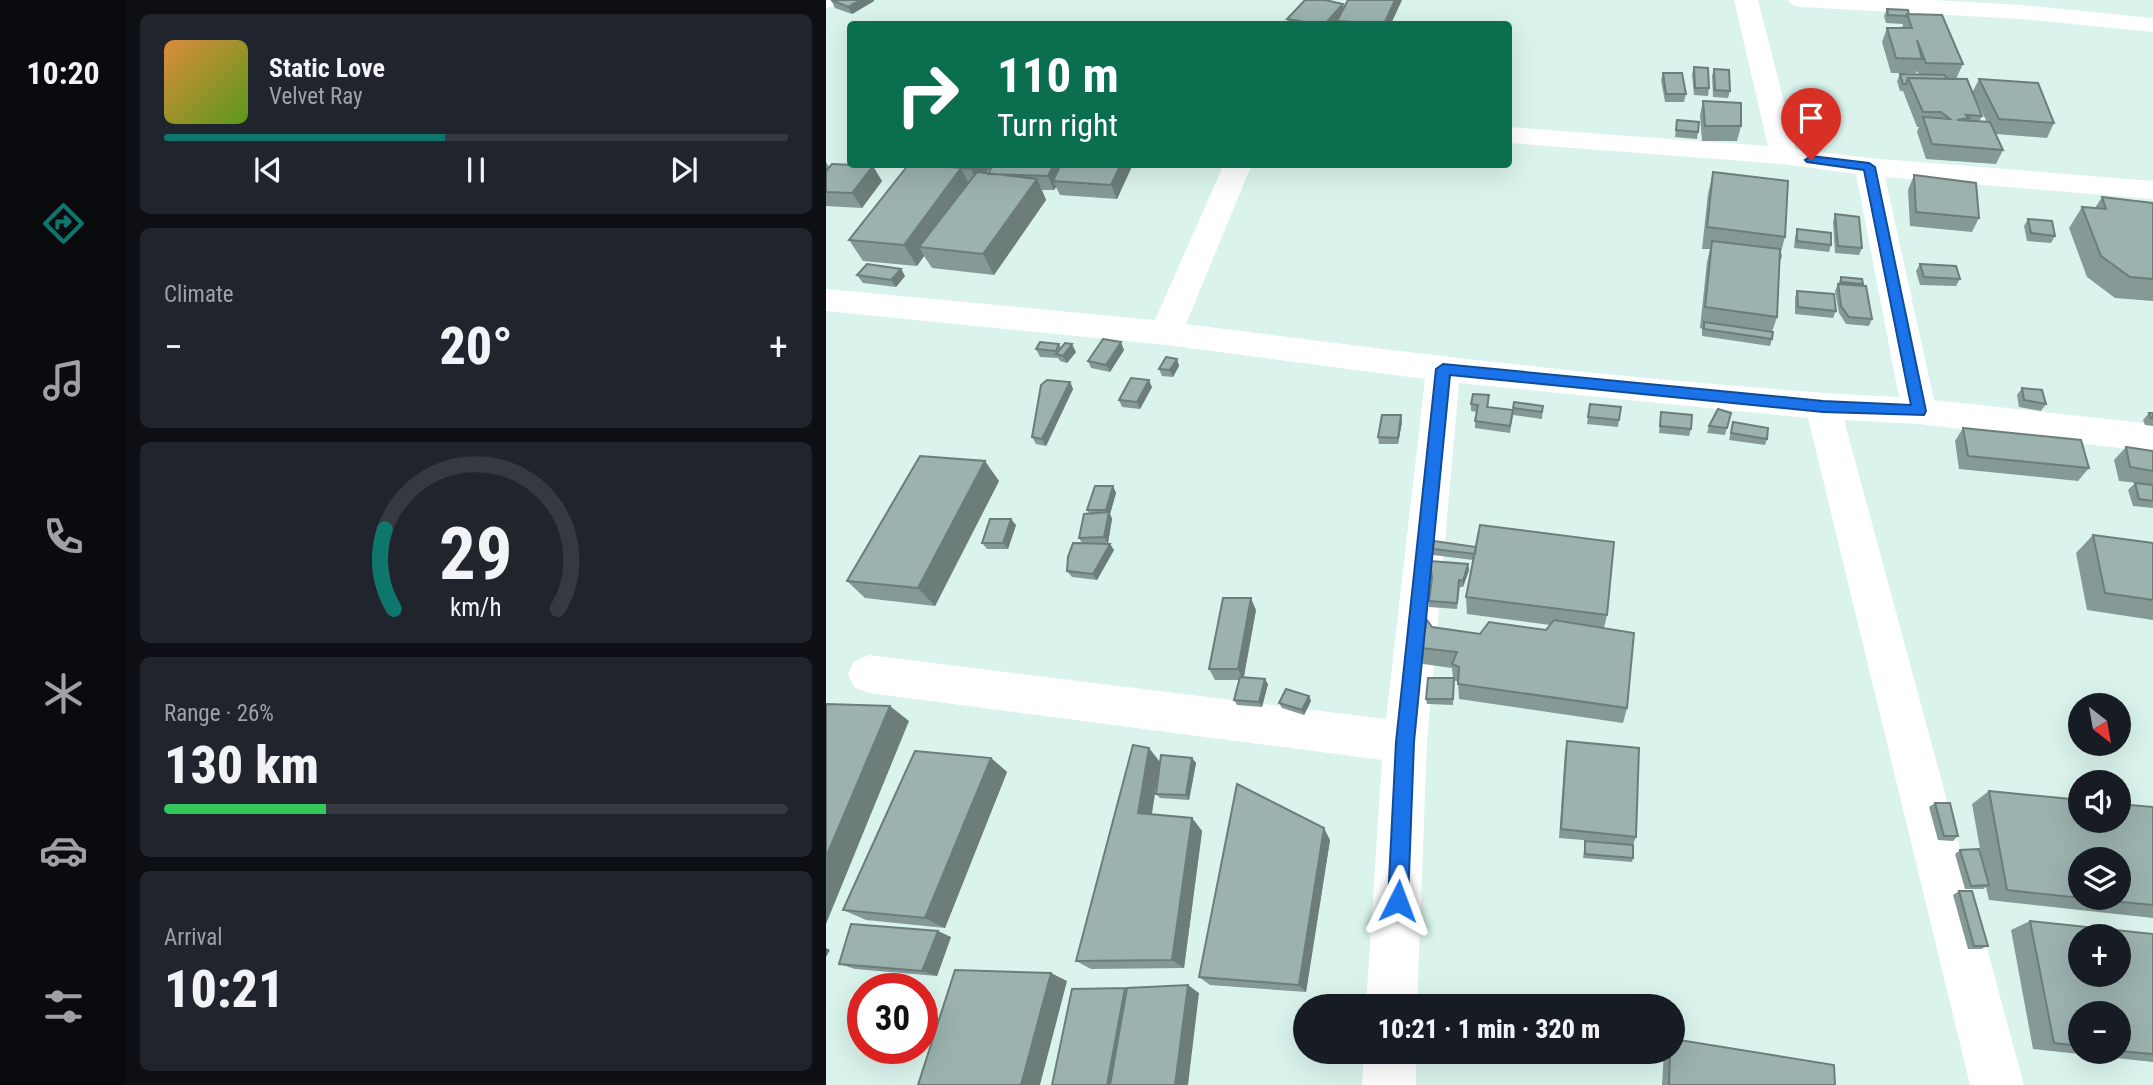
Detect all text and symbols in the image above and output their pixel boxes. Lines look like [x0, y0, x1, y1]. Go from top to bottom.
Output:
text: 110 m [997, 47, 1119, 104]
icon: right [882, 49, 973, 140]
text: Static Love [269, 53, 385, 83]
text: 10:20 [26, 54, 100, 92]
text: Velvet Ray [269, 83, 363, 110]
pin [1781, 88, 1841, 160]
icon: arrive [1792, 99, 1830, 137]
text: Turn right [997, 106, 1118, 144]
icon: previous [249, 151, 287, 189]
icon: pause [457, 151, 495, 189]
icon: next [665, 151, 703, 189]
icon: directions [39, 199, 88, 248]
text: Climate [164, 281, 234, 308]
text: 20° [439, 316, 513, 377]
text: − [164, 325, 183, 369]
text: + [769, 325, 788, 369]
icon: music [39, 356, 88, 405]
text: 29 [439, 511, 513, 597]
icon: phone [39, 512, 88, 561]
text: km/h [450, 592, 502, 621]
icon: climate [39, 669, 88, 718]
north arrow [2068, 693, 2132, 756]
map controls [2068, 693, 2131, 1064]
text: Range · 26% [164, 700, 274, 727]
text: 130 km [164, 735, 319, 796]
button: sound [2068, 770, 2131, 833]
icon: car [39, 826, 88, 875]
button: layers [2068, 847, 2131, 910]
position arrow [1361, 864, 1435, 938]
text: Arrival [164, 924, 223, 951]
button: + [2068, 924, 2131, 987]
text: 10:21 [164, 959, 284, 1020]
speed limit sign: 30 [847, 973, 938, 1064]
icon: filters [39, 982, 88, 1031]
button: − [2068, 1001, 2131, 1064]
text: 10:21 · 1 min · 320 m [1378, 1014, 1600, 1044]

